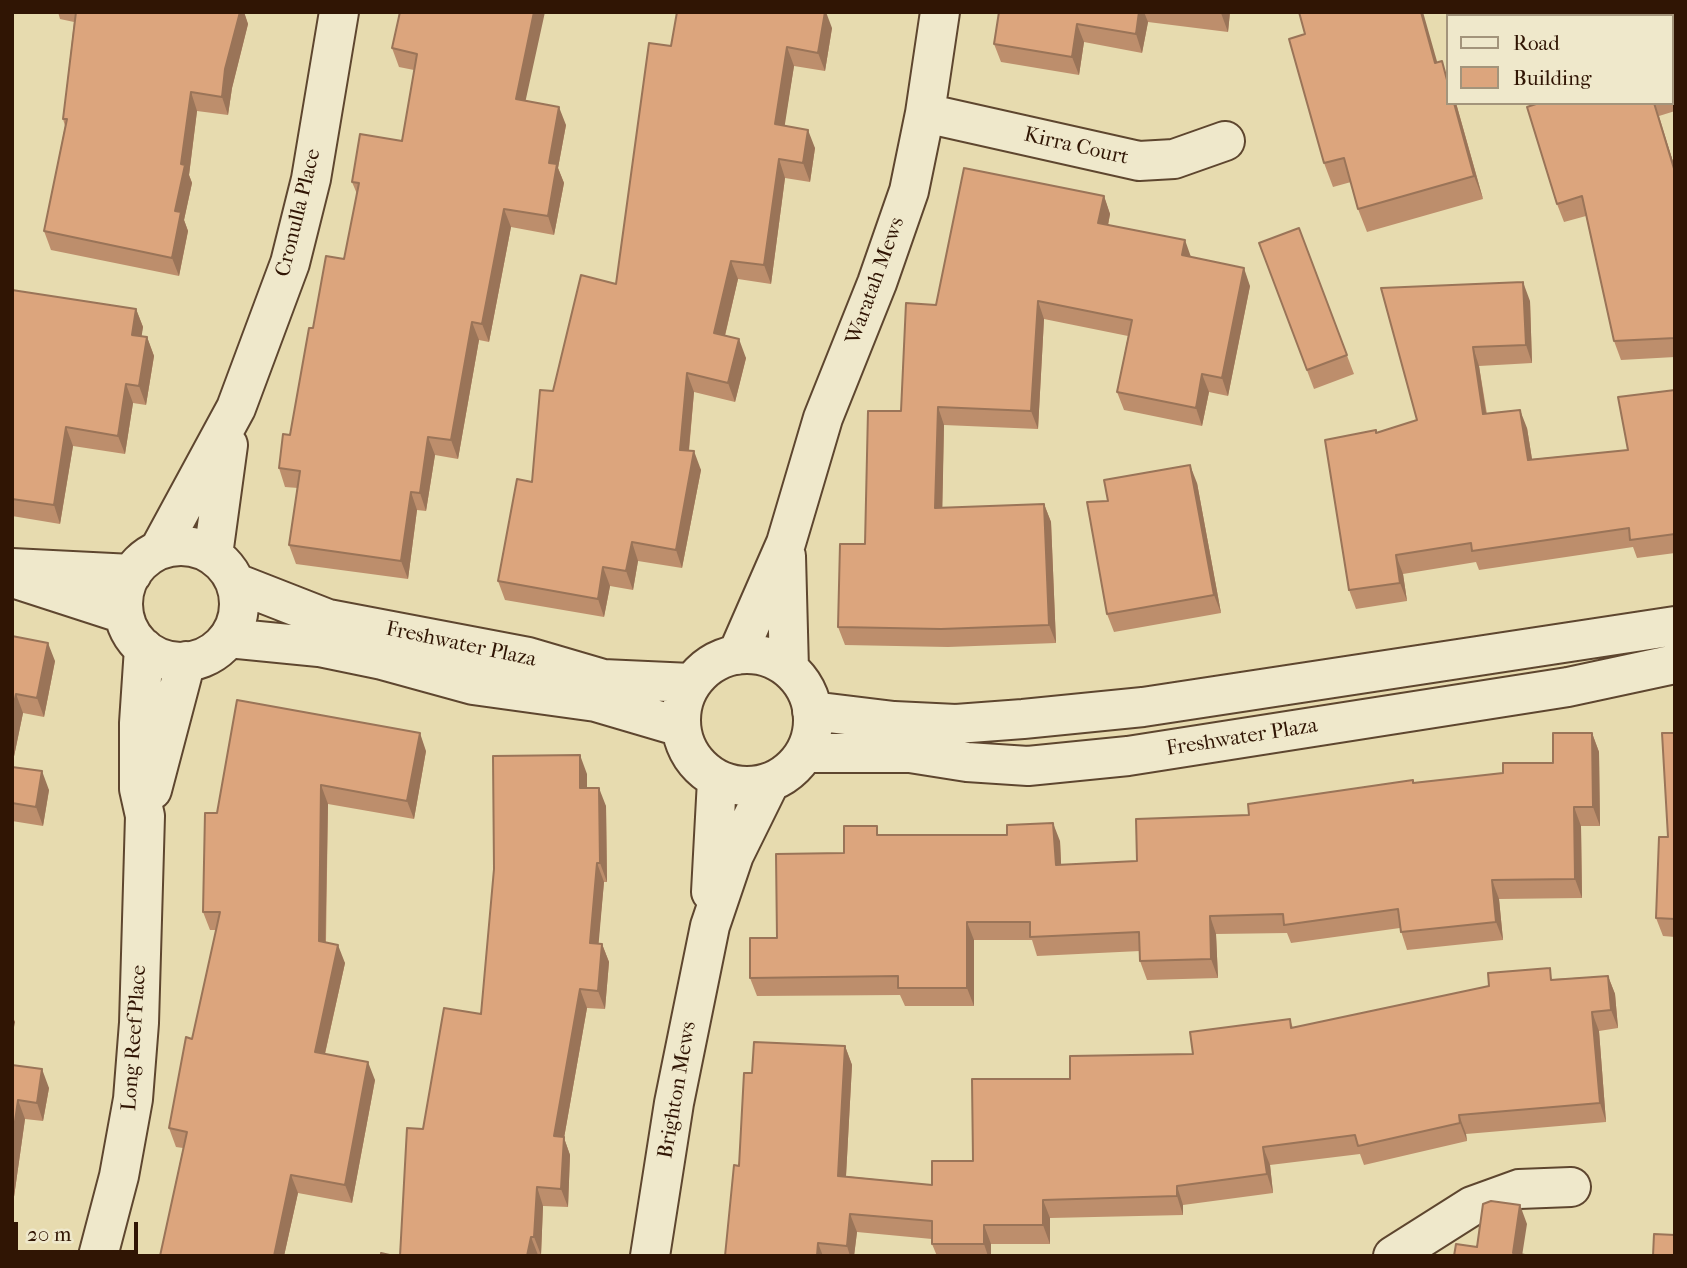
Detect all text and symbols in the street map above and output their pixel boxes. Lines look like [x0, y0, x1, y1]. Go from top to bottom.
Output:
legend [1446, 14, 1673, 105]
text: Road [1513, 31, 1560, 55]
text: Building [1513, 66, 1591, 90]
street label: Kirra Court [1021, 123, 1131, 171]
street label: Cronulla Place [271, 146, 327, 280]
street label: Waratah Mews [841, 214, 911, 348]
street label: Freshwater Plaza [384, 617, 538, 673]
street label: Freshwater Plaza [1164, 714, 1320, 762]
street label: Long Reef Place [117, 964, 153, 1112]
street label: Brighton Mews [654, 1019, 702, 1161]
scale bar [18, 1208, 142, 1252]
text: 20 m [27, 1222, 71, 1246]

